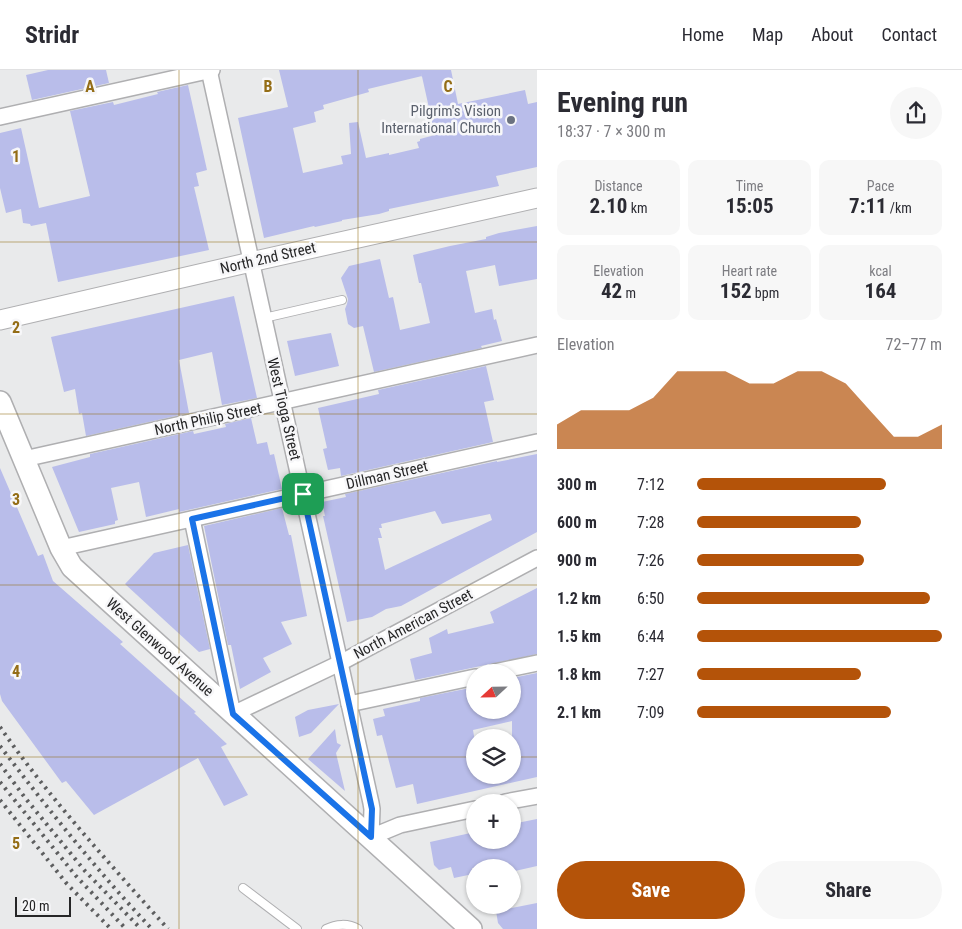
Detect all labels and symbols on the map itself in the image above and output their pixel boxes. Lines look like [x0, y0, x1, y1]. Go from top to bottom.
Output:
text: A [85, 77, 95, 96]
text: B [264, 77, 273, 96]
text: C [443, 77, 453, 96]
place label: Pilgrim's Vision International Church [381, 102, 501, 137]
marker: Pilgrim's Vision International Church [505, 114, 517, 126]
text: 1 [12, 147, 20, 166]
street label: North 2nd Street [218, 238, 318, 278]
text: 2 [12, 318, 20, 337]
street label: West Tioga Street [263, 356, 305, 462]
street label: North Philip Street [153, 399, 263, 439]
street label: Dillman Street [344, 457, 430, 493]
pin [282, 473, 324, 515]
text: 3 [12, 490, 20, 509]
street label: North American Street [351, 585, 475, 663]
street label: West Glenwood Avenue [103, 594, 217, 700]
text: 4 [12, 662, 20, 681]
north arrow [466, 664, 521, 719]
text: 5 [12, 834, 20, 853]
scale bar [15, 894, 71, 917]

